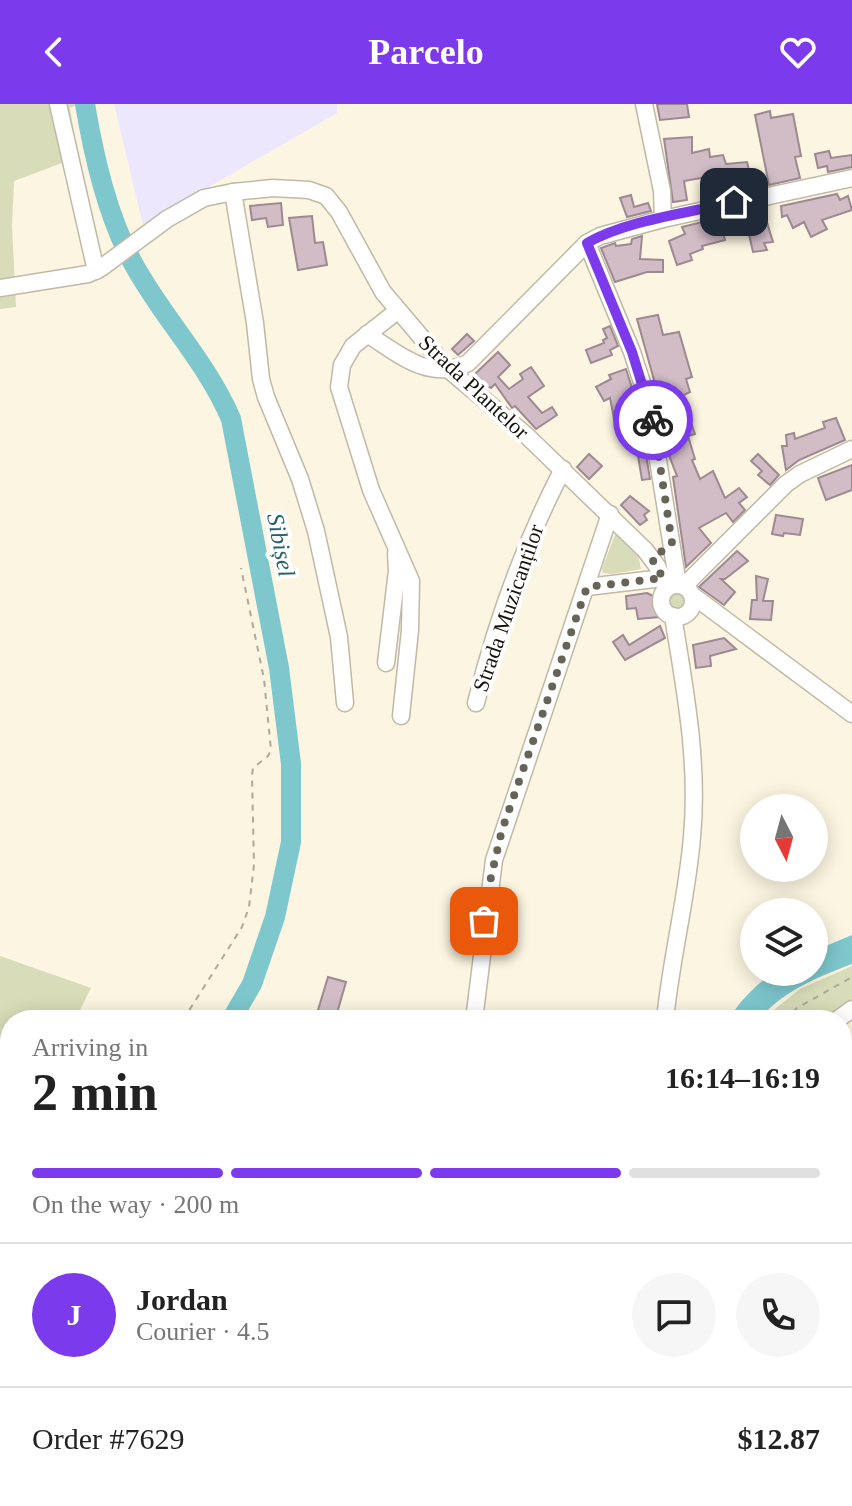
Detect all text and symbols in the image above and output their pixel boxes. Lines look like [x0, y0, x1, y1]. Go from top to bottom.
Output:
icon: back [32, 30, 76, 74]
icon: heart [776, 30, 820, 74]
text: Parcelo [368, 32, 484, 72]
pin [700, 168, 768, 236]
icon: home [712, 180, 756, 224]
street label: Strada Plantelor [414, 330, 535, 445]
courier [613, 380, 693, 460]
icon: bike [631, 398, 675, 442]
water label: Sibișel [262, 511, 300, 579]
street label: Strada Muzicanților [468, 520, 549, 695]
north arrow [740, 794, 828, 882]
map controls [740, 794, 828, 986]
pin [450, 887, 518, 955]
button: layers [740, 898, 828, 986]
icon: bag [462, 899, 506, 943]
text: Arriving in [32, 1033, 148, 1062]
text: 16:14–16:19 [665, 1061, 820, 1094]
text: 2 min [32, 1064, 158, 1121]
text: On the way · 200 m [32, 1190, 239, 1219]
button: chat [632, 1273, 716, 1357]
button: phone [736, 1273, 820, 1357]
text: Jordan [136, 1283, 228, 1316]
text: J [67, 1298, 82, 1331]
text: Courier · 4.5 [136, 1317, 270, 1346]
text: Order #7629 [32, 1422, 184, 1455]
text: $12.87 [738, 1422, 820, 1455]

